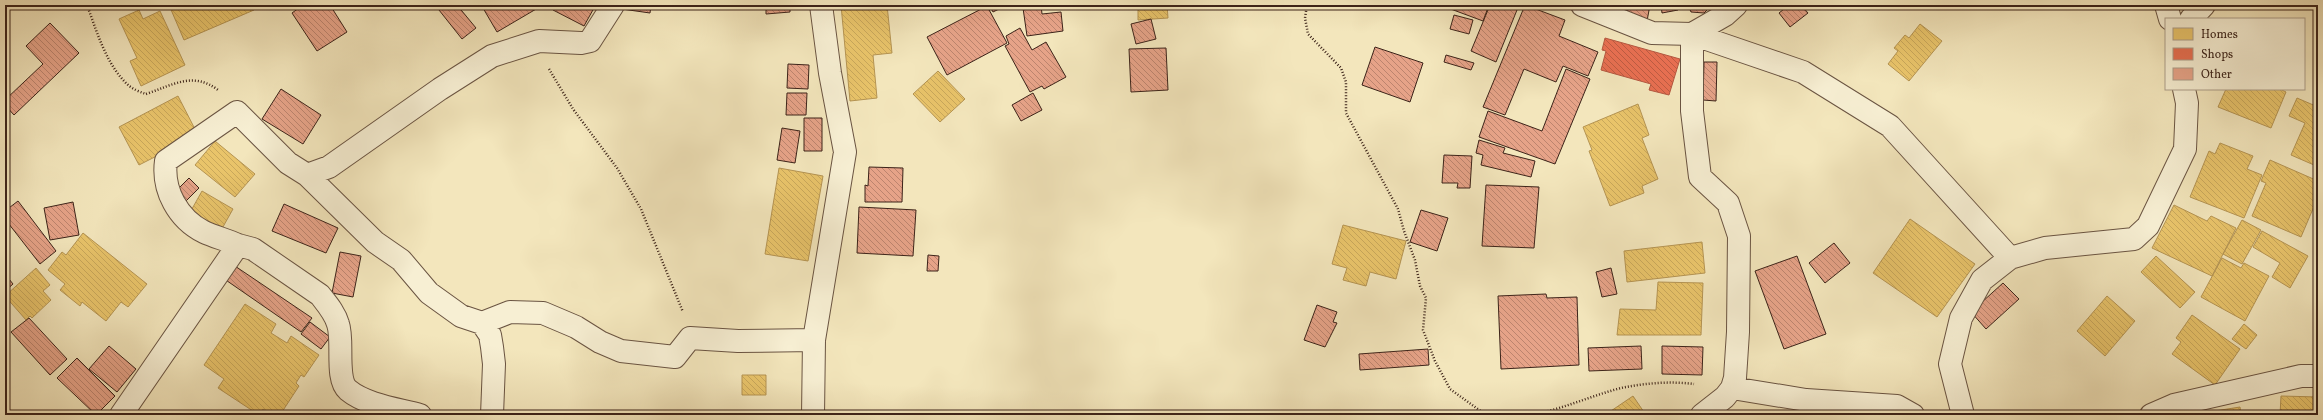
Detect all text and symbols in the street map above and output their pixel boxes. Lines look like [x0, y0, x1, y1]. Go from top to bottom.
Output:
legend [2165, 18, 2305, 90]
text: Homes [2201, 27, 2238, 43]
text: Shops [2201, 47, 2233, 63]
text: Other [2201, 67, 2232, 83]

